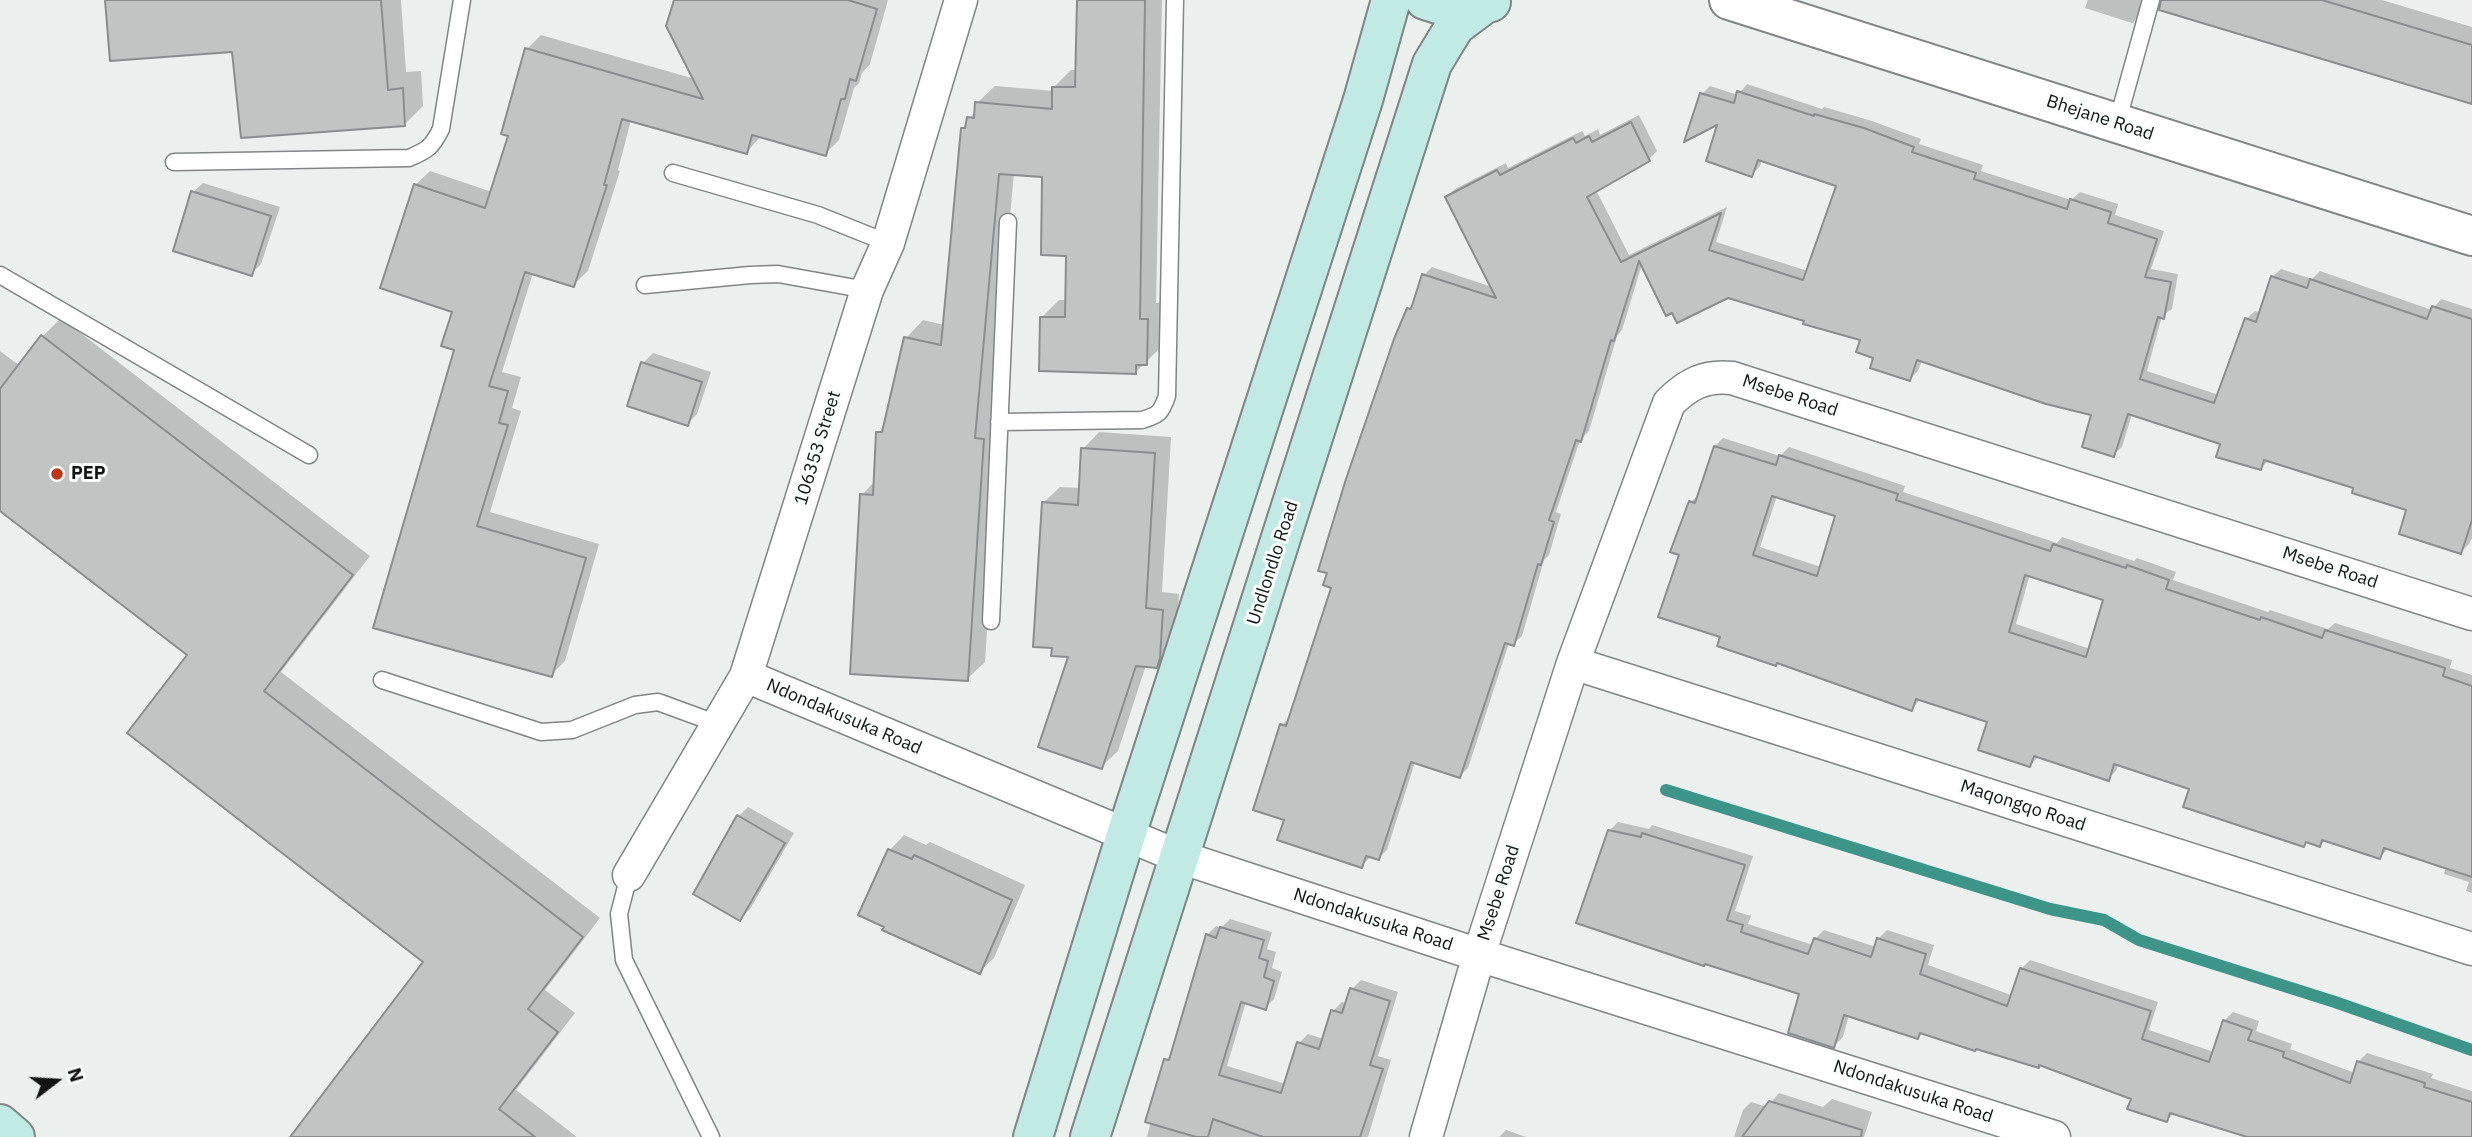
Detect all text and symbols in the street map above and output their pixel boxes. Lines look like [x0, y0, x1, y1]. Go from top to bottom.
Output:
street label: Bhejane Road [2044, 90, 2156, 146]
street label: Msebe Road [1739, 370, 1841, 422]
street label: 106353 Street [790, 388, 846, 508]
place label: PEP [71, 463, 106, 485]
marker: PEP [49, 466, 65, 482]
street label: Undlondlo Road [1243, 498, 1303, 628]
street label: Msebe Road [2279, 542, 2381, 594]
street label: Ndondakusuka Road [763, 674, 925, 760]
street label: Maqongqo Road [1958, 776, 2088, 836]
street label: Msebe Road [1473, 842, 1525, 944]
street label: Ndondakusuka Road [1290, 884, 1456, 956]
north arrow [21, 1046, 91, 1116]
street label: Ndondakusuka Road [1830, 1056, 1996, 1128]
text: N [63, 1065, 90, 1085]

